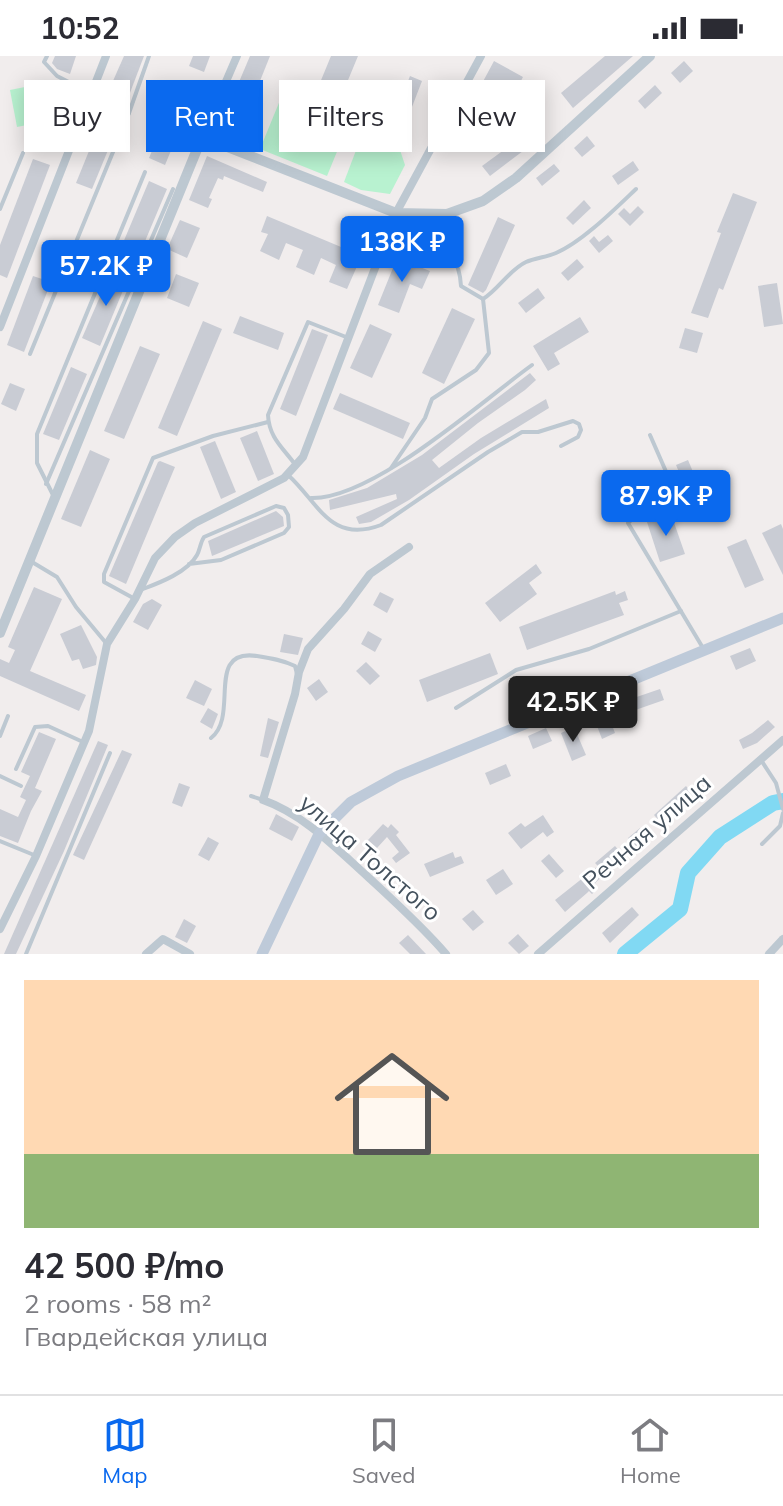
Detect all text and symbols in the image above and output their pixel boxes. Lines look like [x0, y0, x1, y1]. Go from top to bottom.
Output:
text: 10:52 [40, 9, 119, 47]
chip: Buy [24, 80, 130, 152]
chip: Rent [146, 80, 263, 152]
chip: Filters [279, 80, 412, 152]
chip: New [428, 80, 545, 152]
pin: 138K ₽ [337, 216, 467, 284]
text: 138K ₽ [359, 225, 445, 258]
pin: 57.2K ₽ [32, 240, 180, 308]
text: 57.2K ₽ [59, 249, 153, 282]
pin: 87.9K ₽ [592, 470, 740, 538]
text: 87.9K ₽ [619, 479, 713, 512]
pin: 42.5K ₽ [499, 676, 647, 744]
text: 42.5K ₽ [526, 685, 620, 718]
street label: Речная улица [576, 767, 717, 895]
street label: улица Толстого [294, 787, 448, 927]
icon: home [320, 1032, 464, 1176]
text: 42 500 ₽/mo [24, 1244, 224, 1287]
text: 2 rooms · 58 m² [24, 1287, 211, 1320]
text: Гвардейская улица [24, 1320, 268, 1353]
tab: Map [102, 1413, 148, 1489]
tab: Saved [352, 1413, 416, 1489]
tab: Home [620, 1413, 681, 1489]

